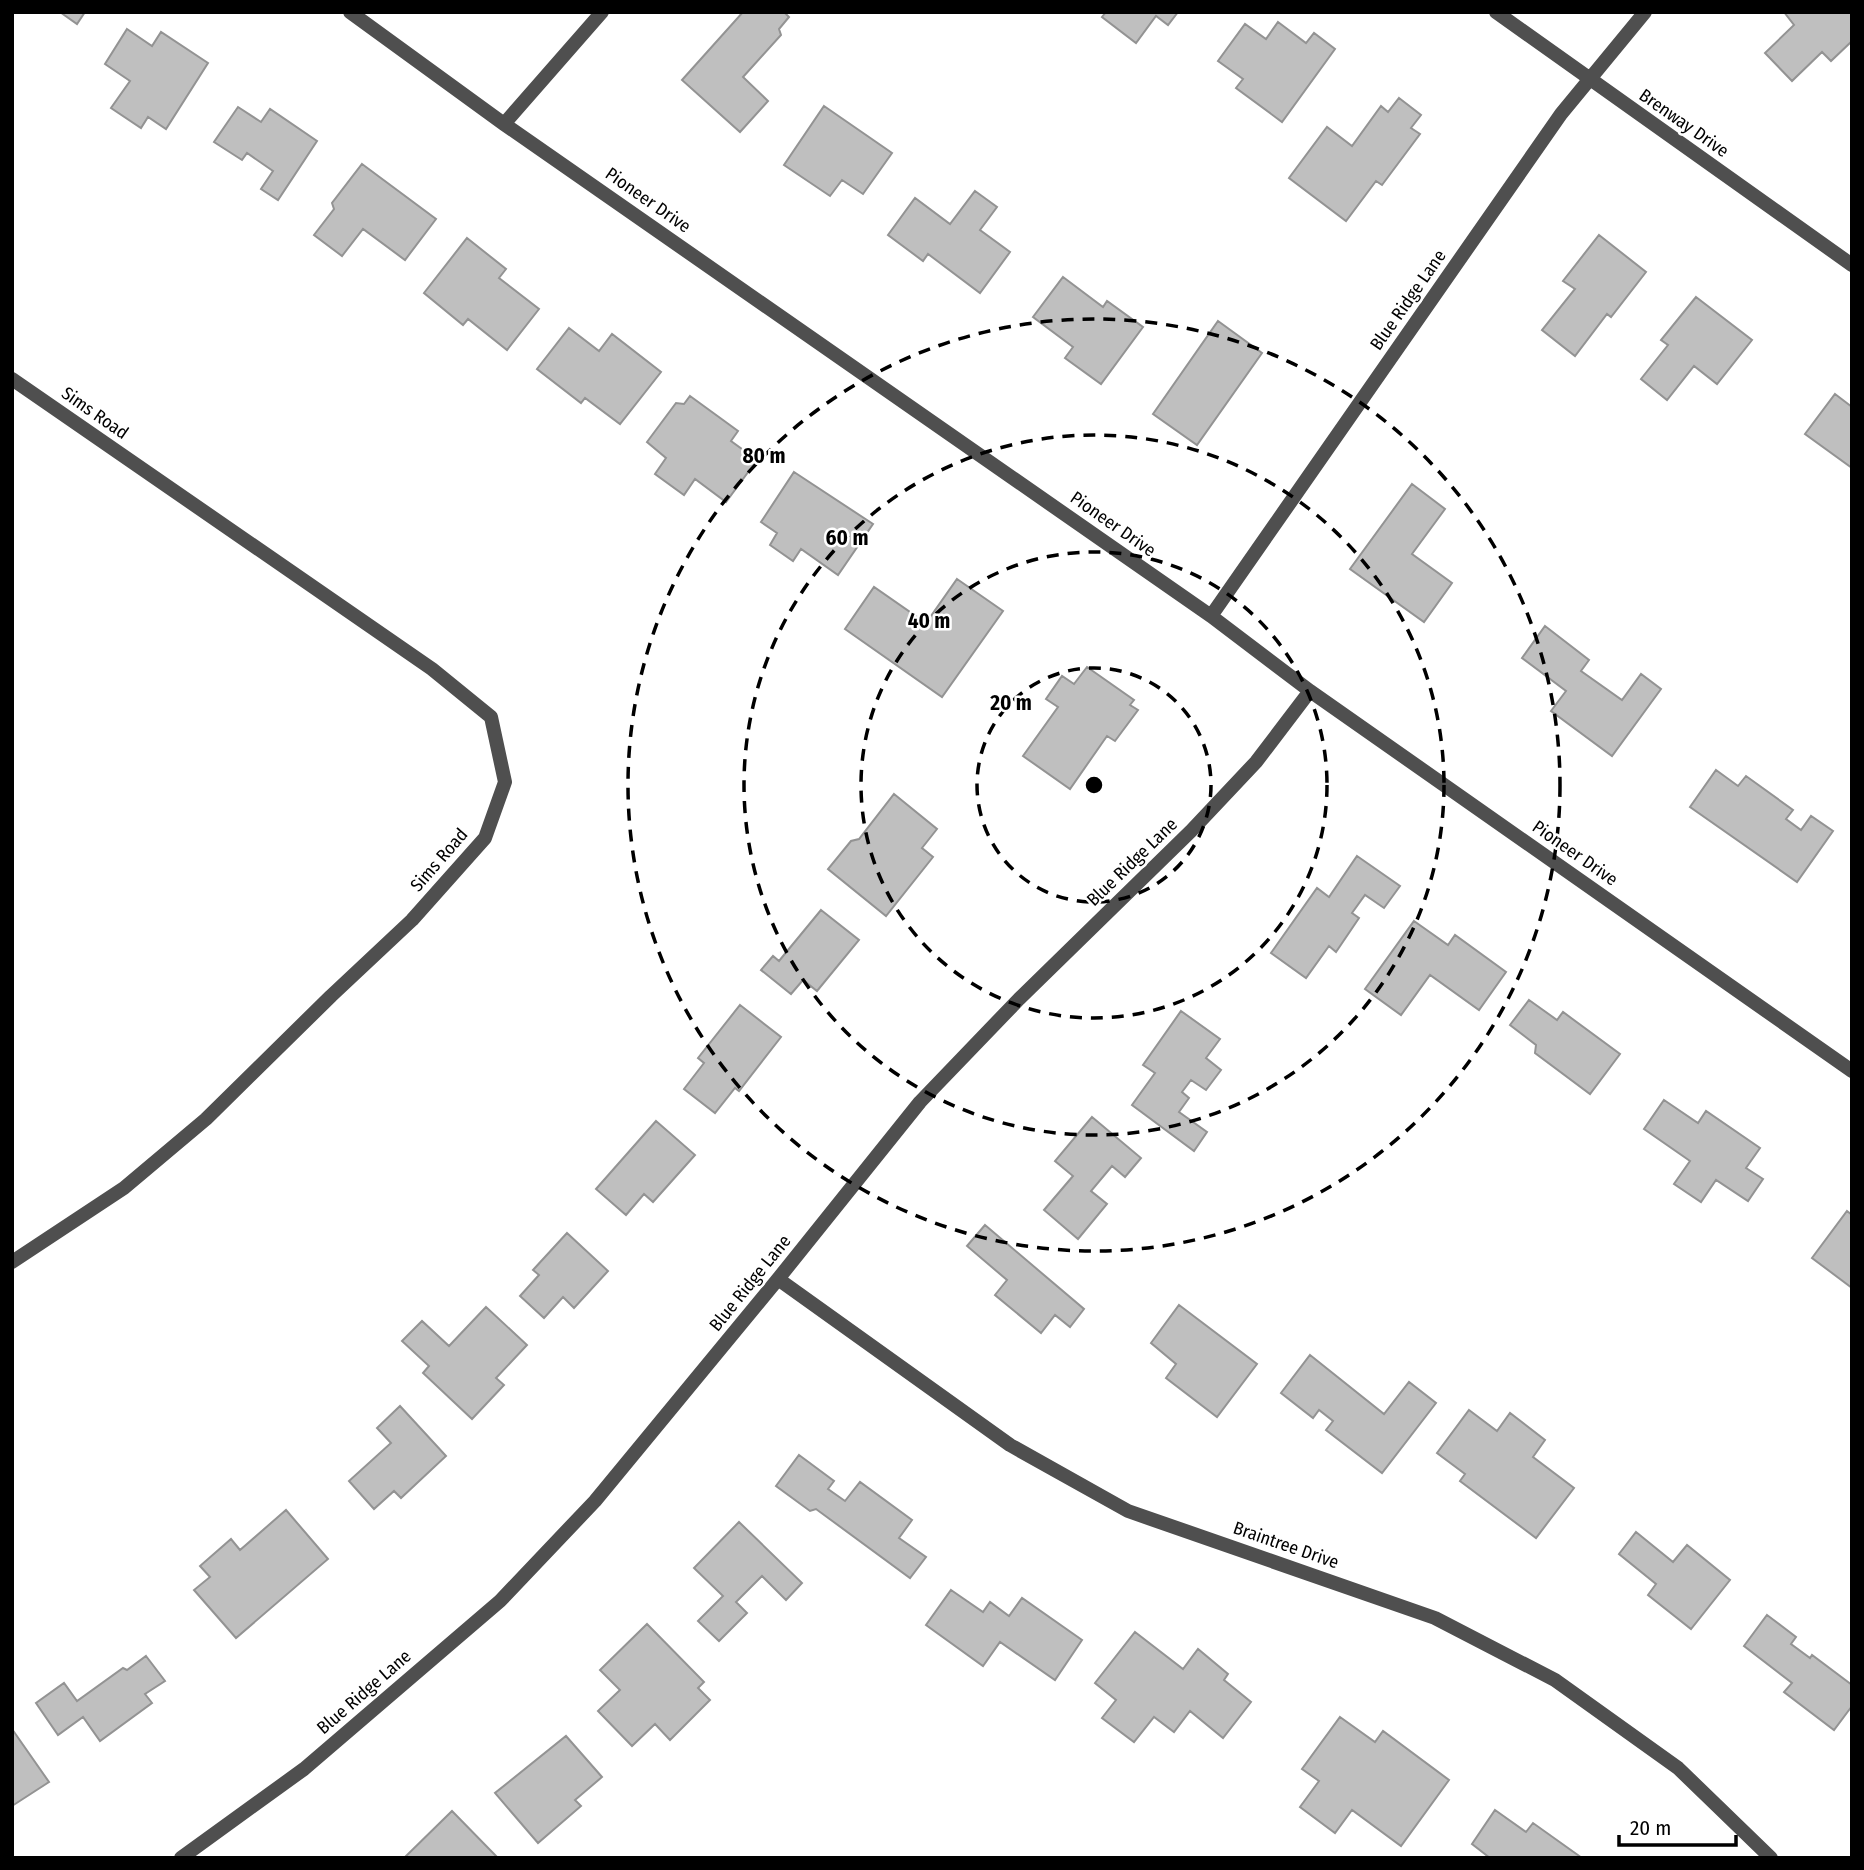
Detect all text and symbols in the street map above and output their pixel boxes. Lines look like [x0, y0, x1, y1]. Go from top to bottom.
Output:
street label: Brenway Drive [1635, 84, 1733, 162]
street label: Pioneer Drive [601, 163, 695, 238]
street label: Blue Ridge Lane [1365, 245, 1451, 354]
street label: Sims Road [57, 382, 133, 444]
text: 80 m [743, 443, 785, 469]
street label: Pioneer Drive [1066, 487, 1160, 562]
text: 60 m [826, 525, 868, 551]
text: 40 m [908, 608, 950, 634]
text: 20 m [989, 690, 1032, 716]
centre of rings [1082, 773, 1106, 797]
street label: Blue Ridge Lane [1082, 813, 1182, 911]
street label: Pioneer Drive [1528, 816, 1622, 891]
street label: Sims Road [406, 824, 472, 896]
street label: Blue Ridge Lane [704, 1230, 796, 1336]
street label: Braintree Drive [1230, 1517, 1342, 1573]
street label: Blue Ridge Lane [312, 1645, 416, 1739]
scale bar [1619, 1804, 1736, 1848]
text: 20 m [1630, 1815, 1671, 1841]

